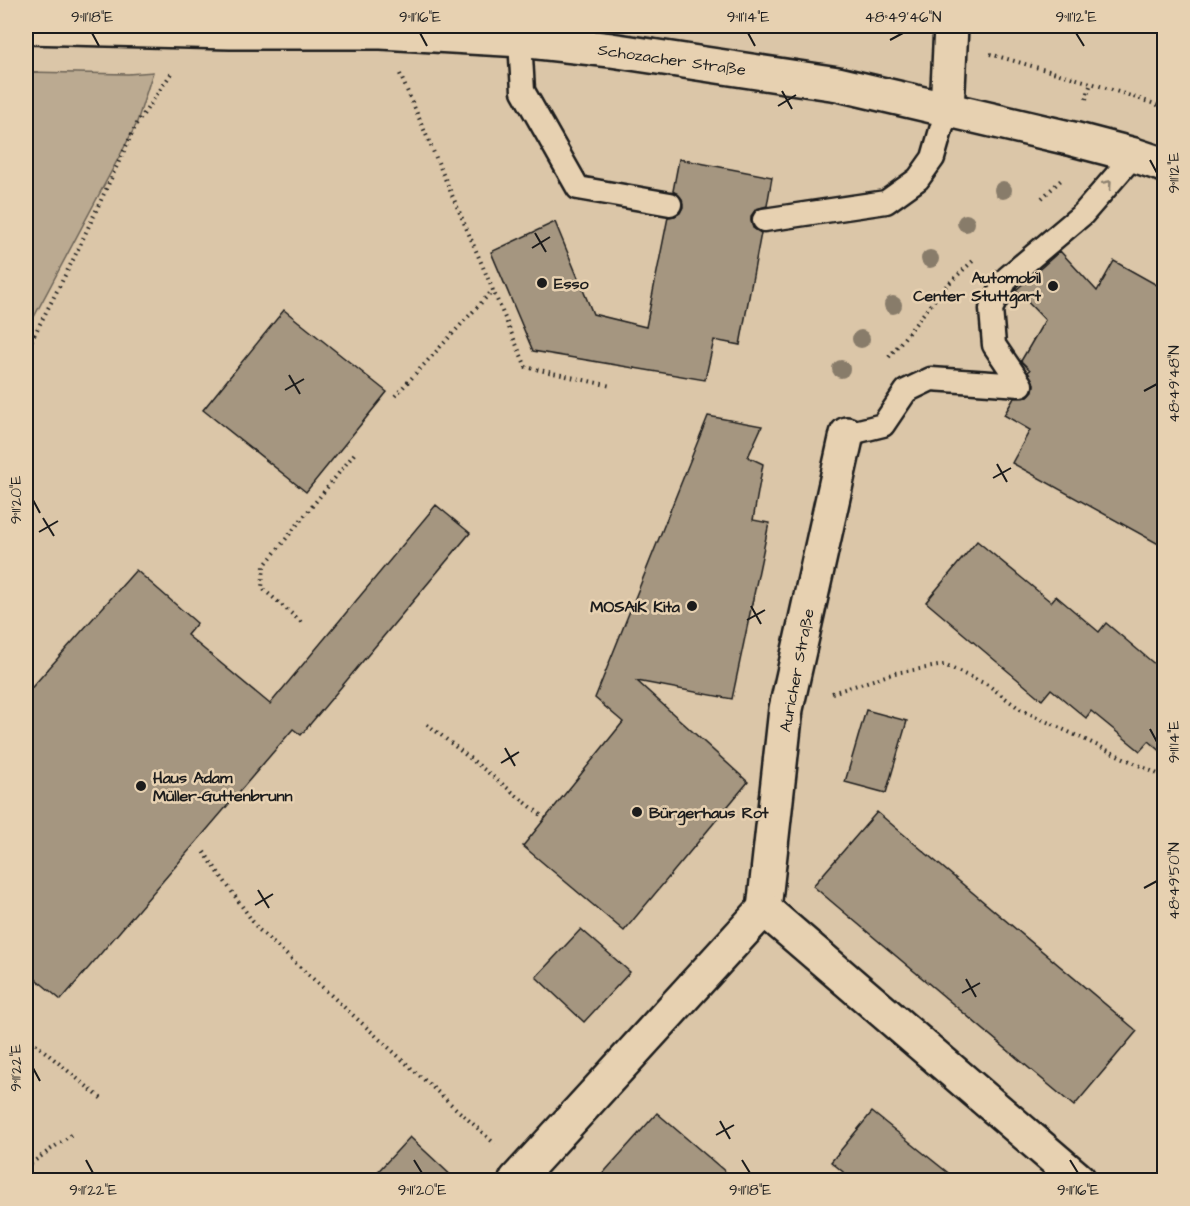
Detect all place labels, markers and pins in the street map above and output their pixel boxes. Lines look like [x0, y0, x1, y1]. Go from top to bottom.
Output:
place label: Automobil Center Stuttgart [913, 267, 1042, 309]
place label: Esso [554, 273, 590, 295]
marker: Esso [535, 276, 549, 290]
marker: Automobil Center Stuttgart [1046, 279, 1060, 293]
place label: MOSAIK Kita [590, 596, 681, 618]
marker: MOSAIK Kita [685, 599, 699, 613]
place label: Haus Adam Müller-Guttenbrunn [153, 767, 293, 807]
marker: Haus Adam Müller-Guttenbrunn [134, 779, 148, 793]
place label: Bürgerhaus Rot [649, 802, 769, 826]
marker: Bürgerhaus Rot [630, 805, 644, 819]

